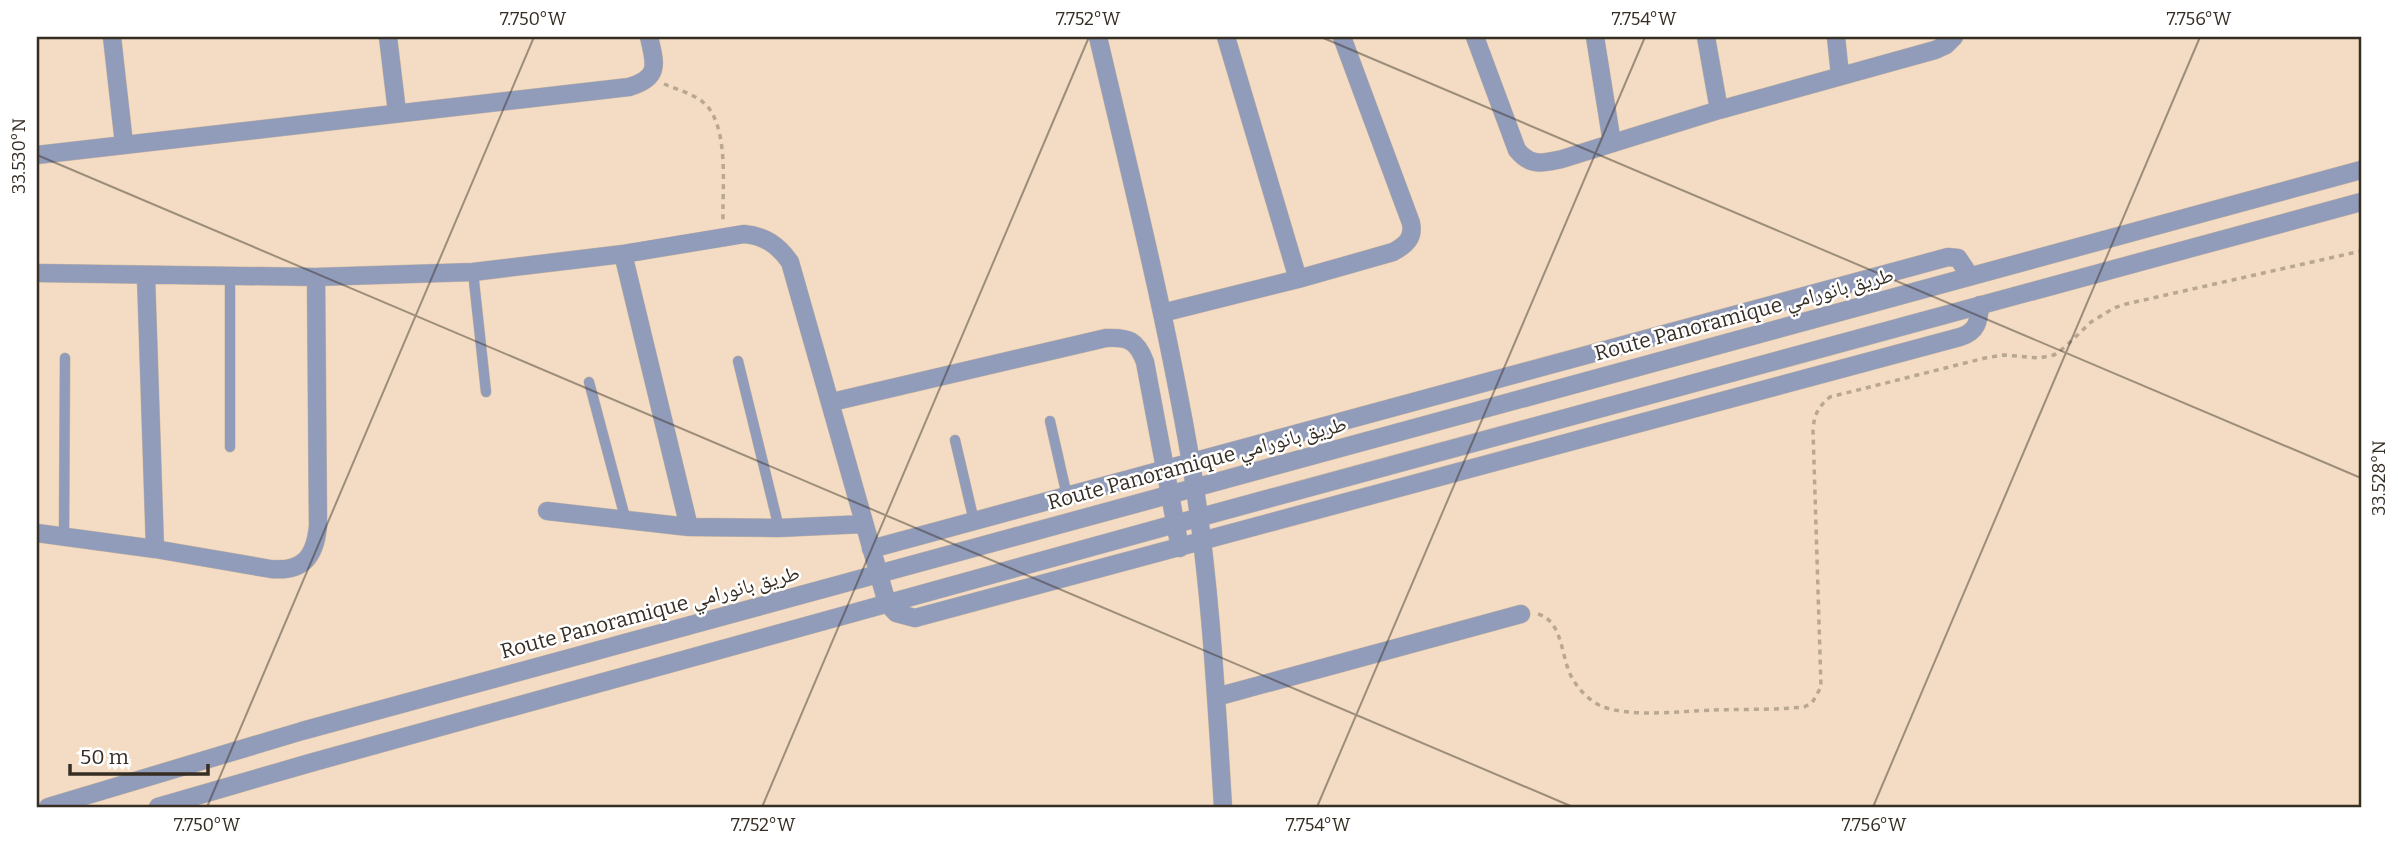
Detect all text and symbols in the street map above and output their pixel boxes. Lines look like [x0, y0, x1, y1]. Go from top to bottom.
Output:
text: 7.750°W [500, 8, 567, 30]
text: 7.752°W [1056, 8, 1121, 30]
text: 7.754°W [1612, 8, 1677, 30]
text: 7.756°W [2166, 8, 2232, 30]
text: 33.530°N [8, 118, 30, 194]
street label: Route Panoramique طريق بانورامي [1592, 262, 1897, 370]
street label: Route Panoramique طريق بانورامي [1045, 411, 1350, 519]
text: 33.528°N [2368, 440, 2390, 516]
street label: Route Panoramique طريق بانورامي [498, 560, 803, 668]
scale bar [70, 732, 208, 776]
text: 50 m [80, 744, 129, 770]
text: 7.750°W [174, 814, 241, 836]
text: 7.752°W [731, 814, 796, 836]
text: 7.754°W [1286, 814, 1351, 836]
text: 7.756°W [1841, 814, 1907, 836]

